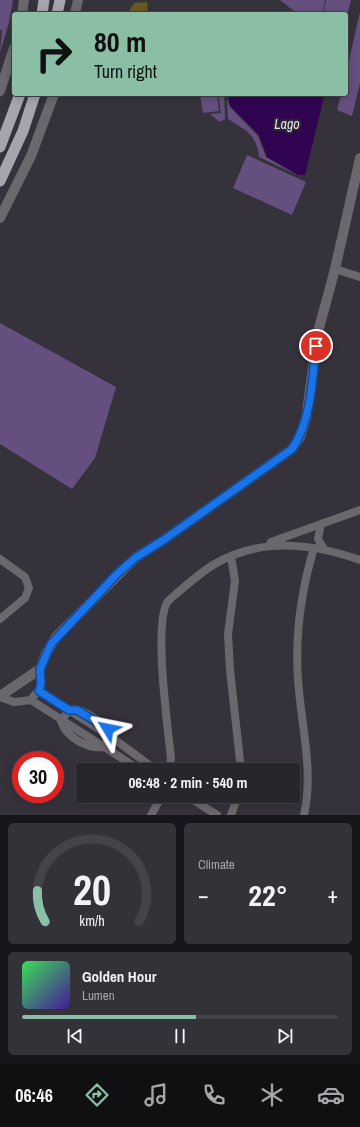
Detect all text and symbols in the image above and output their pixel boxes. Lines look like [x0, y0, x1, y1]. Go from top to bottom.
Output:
text: 80 m [94, 23, 146, 61]
icon: right [28, 28, 80, 80]
text: Turn right [94, 59, 157, 84]
water label: Lago [274, 115, 300, 133]
pin [299, 329, 333, 363]
icon: arrive [305, 335, 327, 357]
position arrow [87, 708, 129, 750]
speed limit sign: 30 [12, 751, 64, 803]
text: 06:48 · 2 min · 540 m [129, 772, 247, 793]
text: Climate [198, 856, 235, 873]
text: 20 [73, 861, 111, 917]
text: 22° [248, 875, 288, 915]
text: − [198, 880, 209, 910]
text: + [327, 880, 338, 910]
text: km/h [79, 910, 105, 929]
text: Golden Hour [82, 966, 157, 987]
text: Lumen [82, 987, 115, 1004]
icon: previous [64, 1025, 86, 1047]
icon: pause [169, 1025, 191, 1047]
icon: next [274, 1025, 296, 1047]
icon: directions [83, 1081, 111, 1109]
icon: music [142, 1081, 170, 1109]
icon: phone [200, 1081, 228, 1109]
icon: climate [258, 1081, 286, 1109]
icon: car [317, 1081, 345, 1109]
text: 06:46 [15, 1083, 53, 1108]

